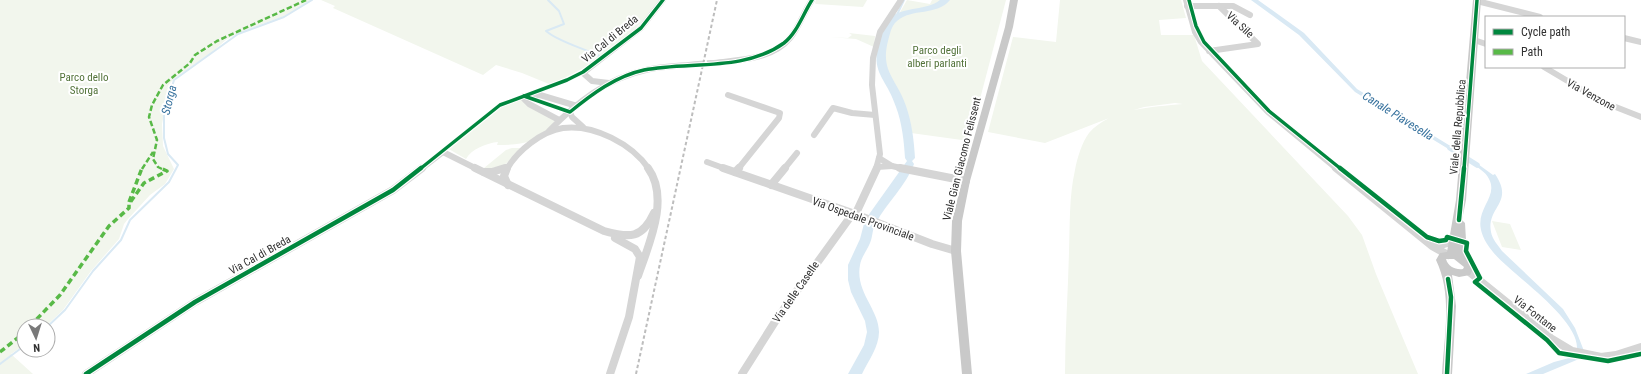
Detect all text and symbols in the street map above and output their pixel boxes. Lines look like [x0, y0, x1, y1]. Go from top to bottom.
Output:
street label: Via Sile [1224, 9, 1256, 41]
street label: Via Cal di Breda [579, 12, 641, 66]
legend [1485, 16, 1625, 68]
text: Cycle path [1521, 25, 1571, 39]
park label: Parco degli alberi parlanti [907, 44, 967, 70]
text: Path [1521, 45, 1543, 59]
park label: Parco dello Storga [60, 71, 109, 97]
street label: Via Venzone [1564, 76, 1618, 114]
street label: Viale della Repubblica [1447, 79, 1469, 175]
water label: Storga [159, 84, 179, 116]
water label: Canale Piavesella [1360, 89, 1436, 143]
street label: Viale Gian Giacomo Felissent [940, 96, 984, 222]
street label: Via Ospedale Provinciale [810, 195, 916, 243]
street label: Via Cal di Breda [227, 233, 293, 277]
street label: Via delle Caselle [770, 259, 822, 325]
street label: Via Fontane [1511, 293, 1559, 335]
north arrow [16, 318, 56, 358]
text: N [33, 341, 40, 354]

